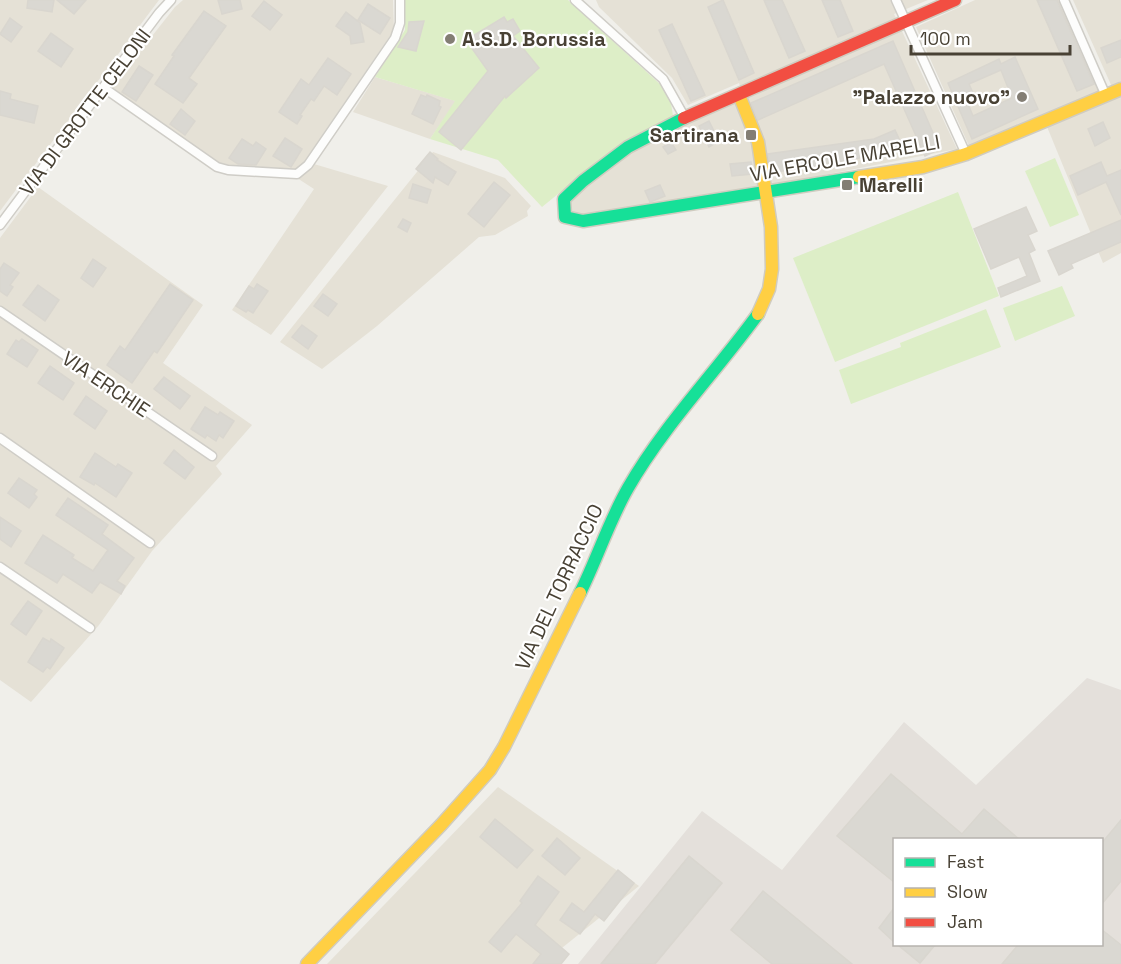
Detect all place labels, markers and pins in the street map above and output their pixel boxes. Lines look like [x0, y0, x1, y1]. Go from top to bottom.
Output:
place label: A.S.D. Borussia [462, 26, 606, 52]
marker: A.S.D. Borussia [443, 32, 457, 46]
place label: "Palazzo nuovo" [852, 84, 1010, 110]
marker: "Palazzo nuovo" [1015, 90, 1029, 104]
place label: Sartirana [650, 122, 739, 148]
marker: Sartirana [744, 128, 758, 142]
place label: Marelli [859, 172, 923, 198]
marker: Marelli [840, 178, 854, 192]

